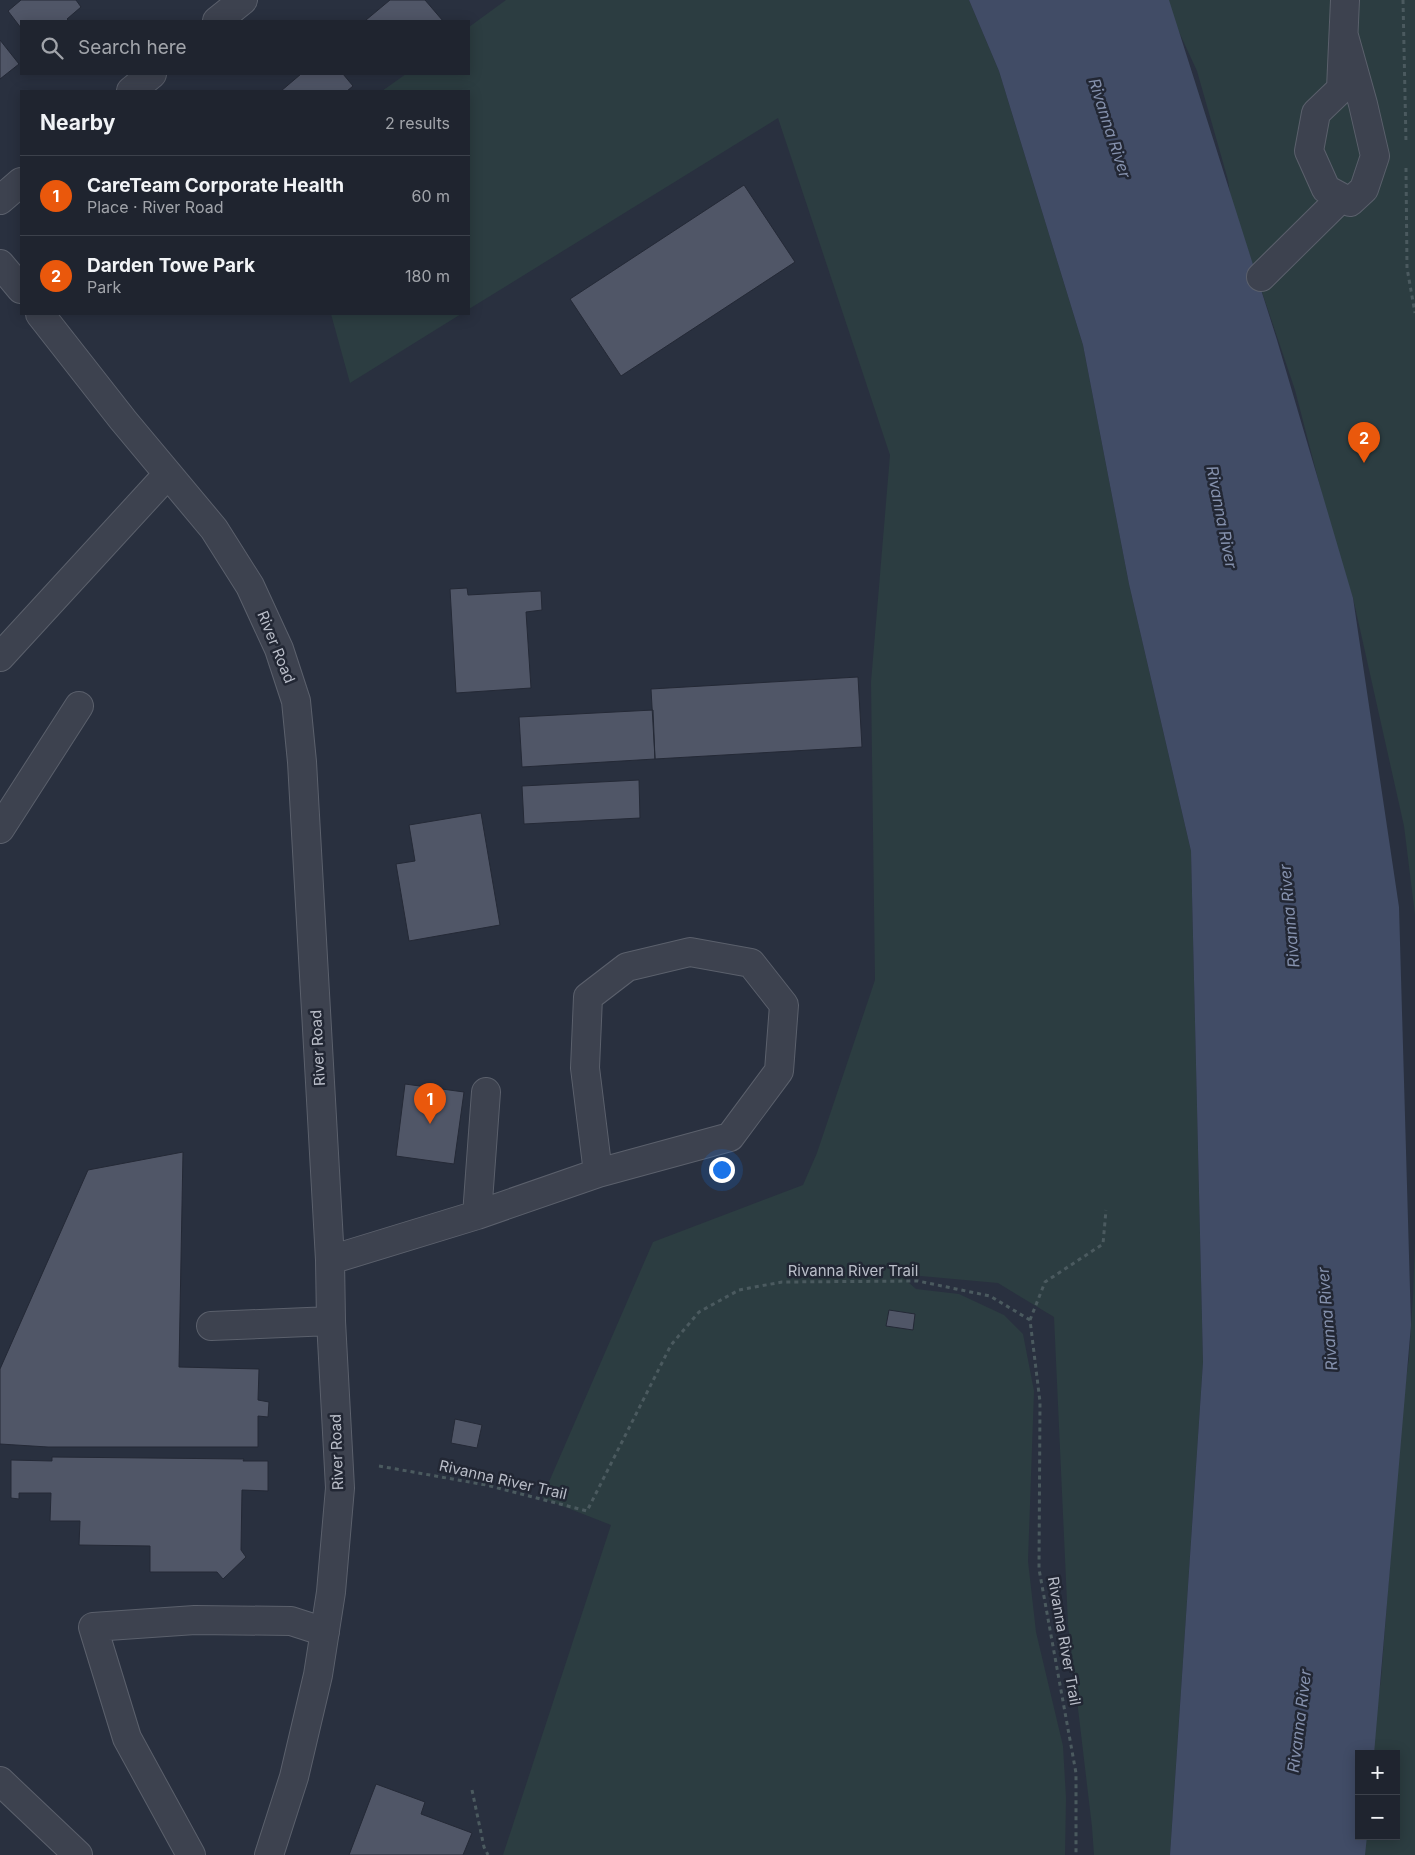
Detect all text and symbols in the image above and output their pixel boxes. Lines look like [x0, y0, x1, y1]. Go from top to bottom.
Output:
search box [20, 20, 470, 75]
icon: search [38, 34, 66, 62]
text: Search here [78, 36, 187, 59]
water label: Rivanna River [1084, 75, 1136, 181]
text: Nearby [40, 110, 115, 135]
text: 2 results [385, 113, 450, 133]
text: CareTeam Corporate Health [87, 174, 344, 197]
text: 1 [53, 186, 59, 206]
text: 60 m [411, 186, 450, 206]
text: Place · River Road [87, 197, 223, 217]
text: Darden Towe Park [87, 254, 255, 277]
text: 2 [51, 266, 61, 286]
text: 180 m [405, 266, 450, 286]
text: Park [87, 277, 121, 297]
pin: 2 [1348, 422, 1380, 463]
water label: Rivanna River [1202, 464, 1242, 571]
street label: River Road [253, 608, 300, 686]
water label: Rivanna River [1274, 862, 1303, 969]
street label: River Road [306, 1009, 329, 1087]
pin: 1 [414, 1083, 446, 1124]
your location [709, 1157, 735, 1183]
street label: Rivanna River Trail [788, 1261, 918, 1280]
water label: Rivanna River [1312, 1265, 1341, 1372]
street label: River Road [326, 1414, 347, 1490]
street label: Rivanna River Trail [437, 1456, 569, 1503]
street label: Rivanna River Trail [1044, 1575, 1085, 1707]
water label: Rivanna River [1283, 1667, 1315, 1774]
map controls [1355, 1750, 1400, 1840]
button: + [1355, 1750, 1400, 1795]
button: − [1355, 1795, 1400, 1840]

